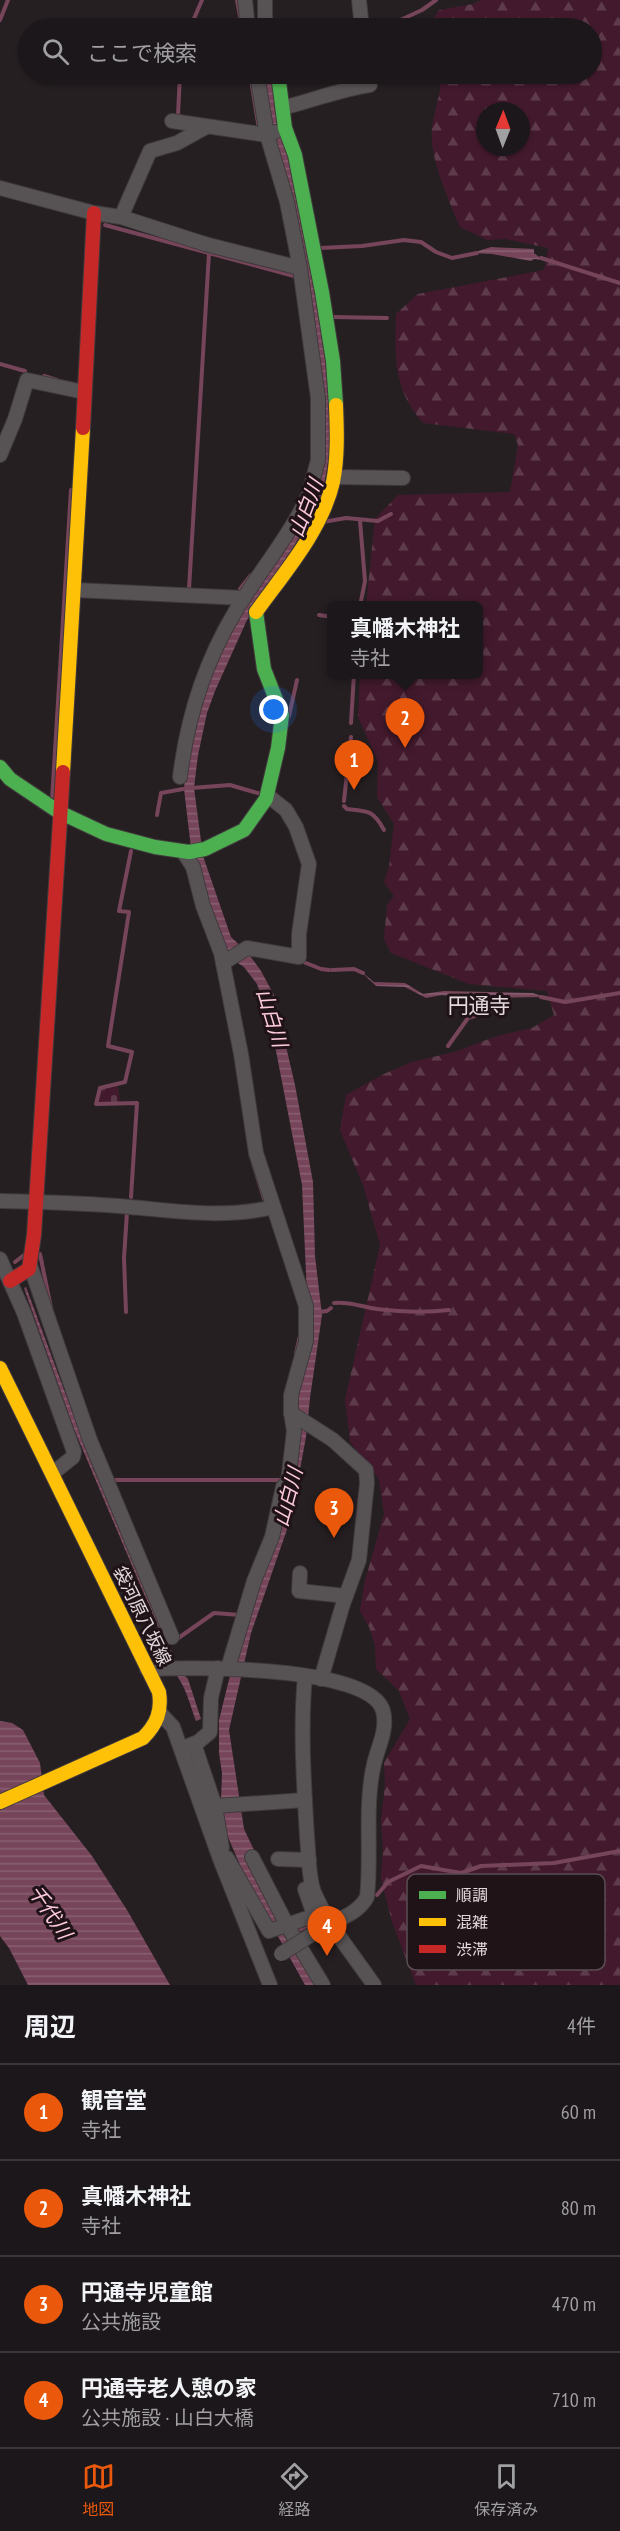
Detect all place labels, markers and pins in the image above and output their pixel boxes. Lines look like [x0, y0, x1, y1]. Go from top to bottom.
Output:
pin: 2 [386, 698, 424, 748]
pin: 1 [334, 740, 374, 790]
pin: 3 [314, 1488, 354, 1538]
pin: 4 [308, 1906, 346, 1956]

